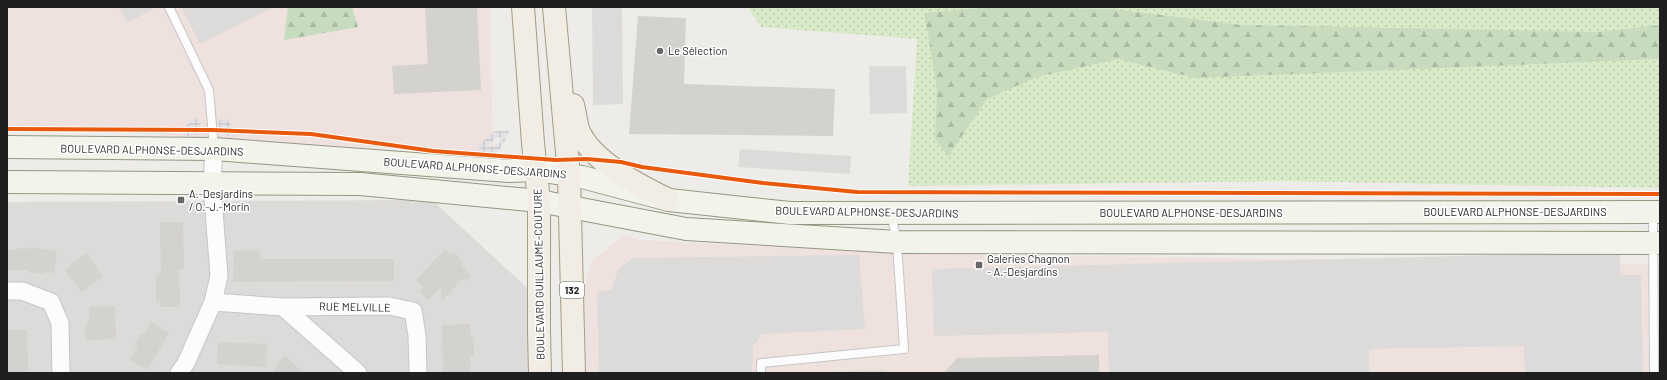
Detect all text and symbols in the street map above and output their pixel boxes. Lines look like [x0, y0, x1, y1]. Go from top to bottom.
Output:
place label: Le Sélection [668, 44, 728, 57]
marker: Le Sélection [655, 46, 665, 56]
street label: BOULEVARD ALPHONSE-DESJARDINS [60, 141, 244, 158]
street label: BOULEVARD ALPHONSE-DESJARDINS [383, 155, 567, 180]
place label: A.-Desjardins / O.-J.-Morin [189, 187, 253, 213]
street label: BOULEVARD GUILLAUME-COUTURE [530, 188, 546, 360]
marker: A.-Desjardins / O.-J.-Morin [176, 195, 186, 205]
street label: BOULEVARD ALPHONSE-DESJARDINS [775, 203, 959, 220]
street label: BOULEVARD ALPHONSE-DESJARDINS [1423, 205, 1607, 218]
street label: BOULEVARD ALPHONSE-DESJARDINS [1099, 206, 1283, 219]
place label: Galeries Chagnon - A.-Desjardins [987, 252, 1070, 278]
marker: Galeries Chagnon - A.-Desjardins [974, 260, 984, 270]
road number: 132 [560, 282, 584, 298]
street label: RUE MELVILLE [319, 299, 391, 314]

